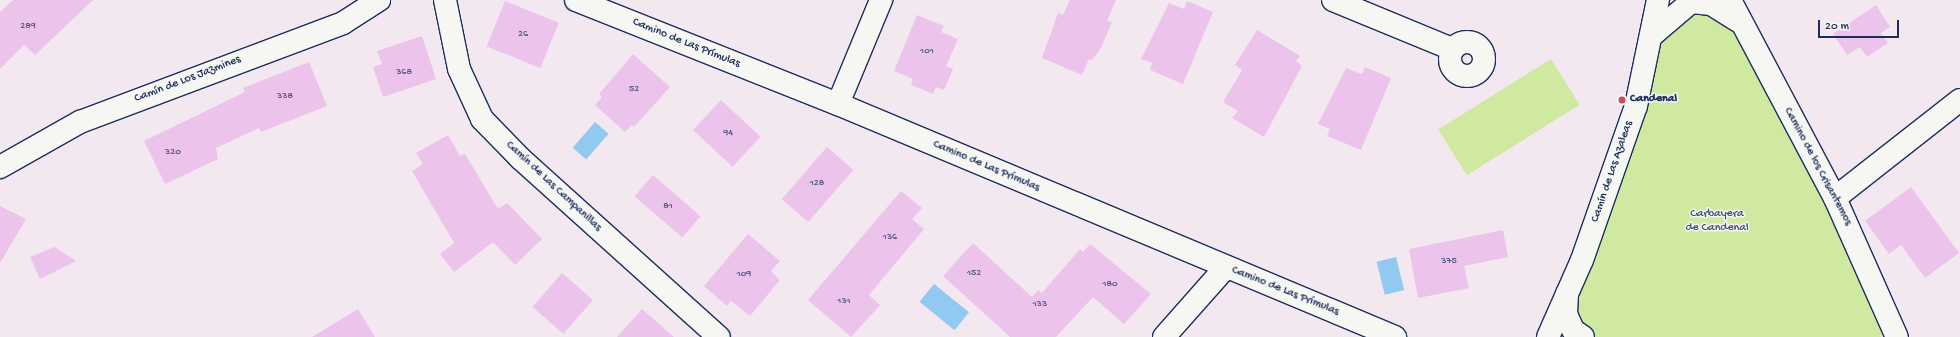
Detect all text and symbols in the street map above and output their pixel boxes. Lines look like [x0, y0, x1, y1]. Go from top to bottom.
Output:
scale bar [1820, 12, 1901, 38]
street label: Camino de Las Prímulas [630, 16, 742, 72]
text: 20 m [1825, 20, 1849, 34]
house number: 289 [20, 21, 36, 33]
house number: 26 [518, 29, 528, 41]
house number: 101 [920, 46, 934, 58]
street label: Camín de Los Jazmines [133, 53, 243, 107]
house number: 368 [396, 67, 412, 79]
house number: 52 [629, 84, 639, 96]
house number: 338 [277, 91, 293, 103]
place label: Candenal [1630, 93, 1677, 107]
marker: Candenal [1617, 95, 1627, 105]
street label: Camino de los Crisantemos [1780, 106, 1854, 228]
street label: Camín de Las Azaleas [1589, 119, 1637, 225]
house number: 94 [723, 128, 733, 140]
street label: Camino de Las Prímulas [930, 138, 1042, 196]
street label: Camín de Las Campanillas [502, 139, 604, 235]
house number: 320 [165, 147, 181, 159]
house number: 128 [810, 178, 824, 190]
house number: 81 [663, 201, 673, 213]
park label: Carbayera de Candenal [1685, 208, 1749, 236]
house number: 136 [883, 232, 897, 244]
house number: 375 [1441, 256, 1457, 268]
street label: Camino de Las Prímulas [1229, 264, 1341, 320]
house number: 152 [967, 268, 981, 280]
house number: 109 [737, 269, 751, 281]
house number: 180 [1102, 279, 1118, 291]
house number: 131 [837, 296, 851, 308]
house number: 133 [1033, 299, 1047, 311]

